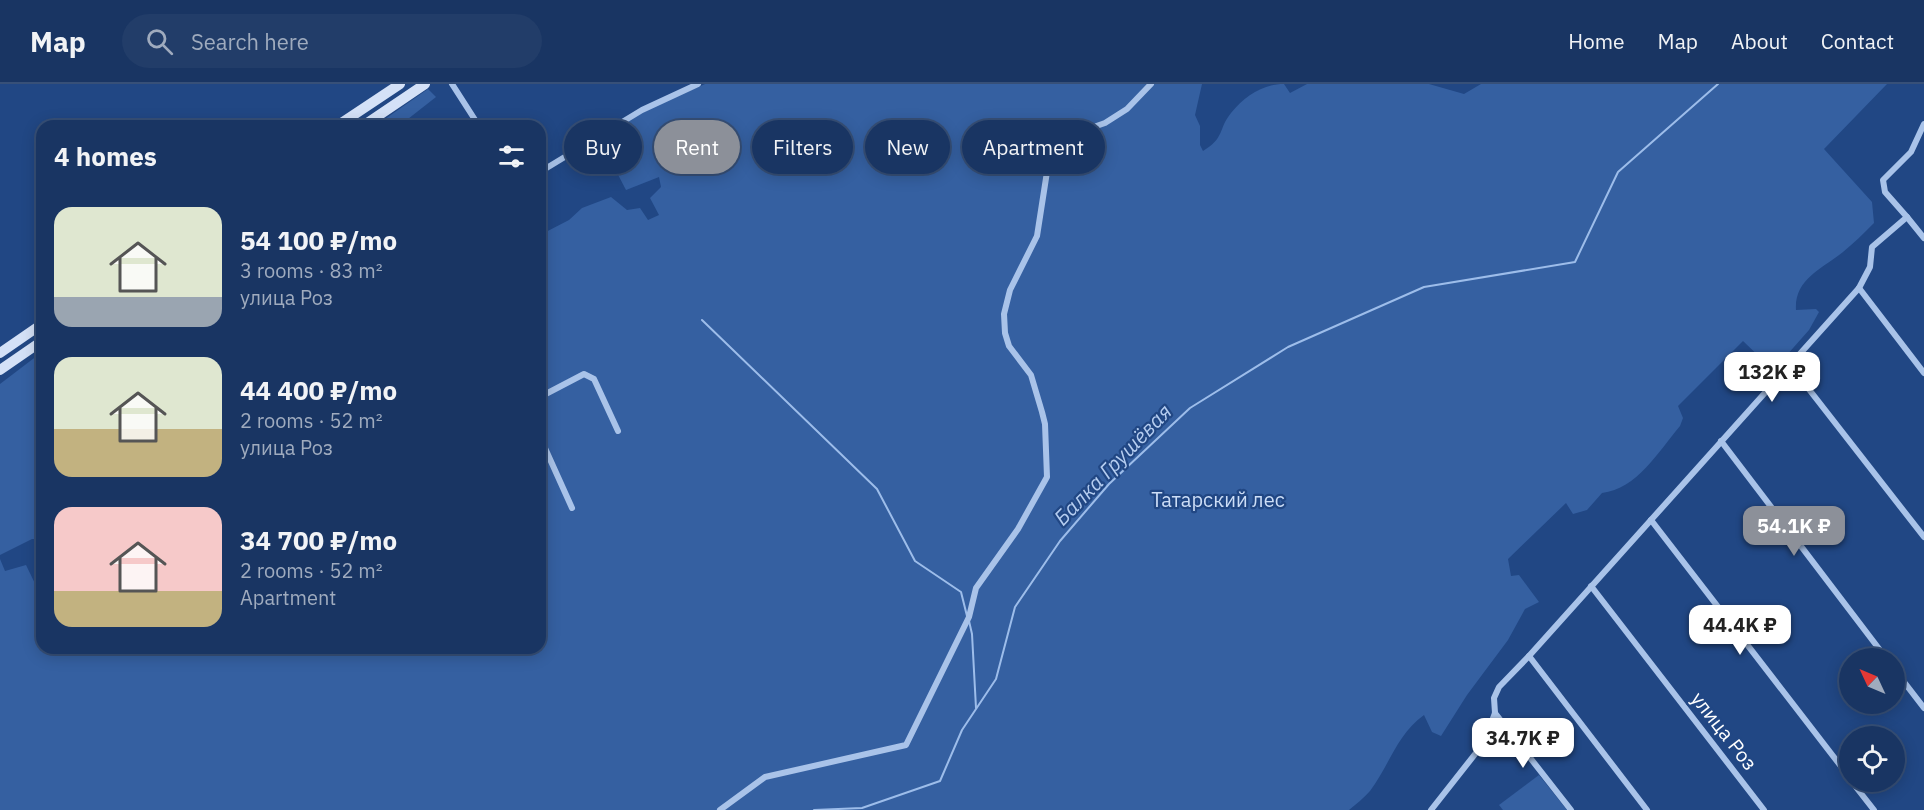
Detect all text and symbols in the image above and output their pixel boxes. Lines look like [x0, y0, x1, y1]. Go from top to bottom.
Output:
search box [122, 14, 542, 68]
text: Map [30, 23, 86, 60]
icon: search [143, 25, 176, 58]
text: Search here [191, 27, 309, 56]
text: Home [1568, 27, 1625, 55]
text: Map [1658, 27, 1698, 55]
text: About [1731, 27, 1788, 55]
text: Contact [1821, 27, 1894, 55]
chip: Buy [564, 120, 642, 174]
chip: Rent [654, 120, 740, 174]
chip: Filters [752, 120, 853, 174]
chip: New [865, 120, 950, 174]
chip: Apartment [962, 120, 1105, 174]
text: 4 homes [54, 139, 157, 173]
icon: filters [495, 140, 528, 173]
text: 54 100 ₽/mo [240, 223, 397, 257]
icon: home [102, 231, 174, 303]
text: 3 rooms · 83 m² [240, 257, 383, 284]
text: улица Роз [240, 284, 333, 311]
pin: 132K ₽ [1723, 352, 1821, 403]
text: 132K ₽ [1738, 358, 1806, 385]
text: 44 400 ₽/mo [240, 373, 397, 407]
icon: home [102, 381, 174, 453]
water label: Балка Грушёвая [1047, 398, 1177, 531]
text: 2 rooms · 52 m² [240, 407, 383, 434]
text: улица Роз [240, 434, 333, 461]
park label: Татарский лес [1151, 486, 1285, 513]
pin: 54.1K ₽ [1739, 506, 1849, 557]
text: 54.1K ₽ [1757, 512, 1831, 539]
text: 34 700 ₽/mo [240, 523, 397, 557]
icon: home [102, 531, 174, 603]
text: 2 rooms · 52 m² [240, 557, 383, 584]
text: Apartment [240, 584, 336, 611]
pin: 44.4K ₽ [1685, 605, 1795, 656]
text: 44.4K ₽ [1703, 611, 1777, 638]
north arrow [1839, 648, 1905, 714]
map controls [1839, 648, 1905, 792]
street label: улица Роз [1685, 686, 1764, 776]
pin: 34.7K ₽ [1468, 718, 1578, 769]
text: 34.7K ₽ [1486, 724, 1560, 751]
button: locate [1839, 726, 1905, 792]

